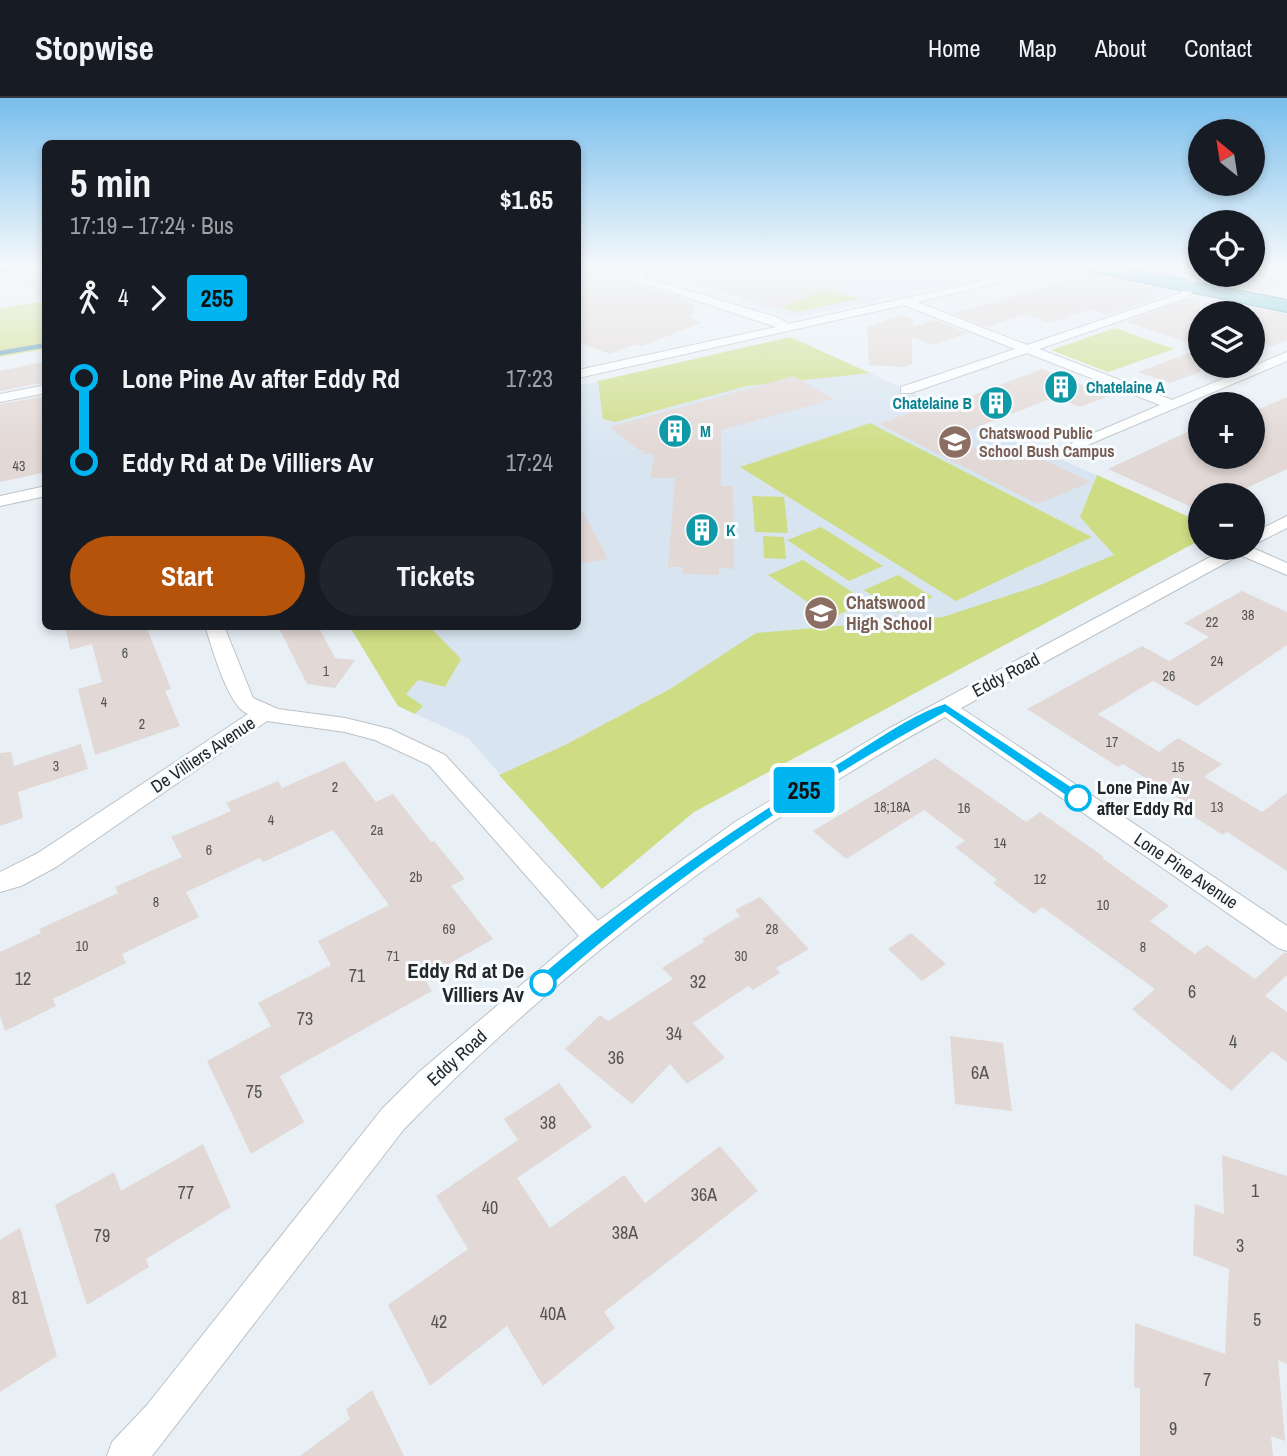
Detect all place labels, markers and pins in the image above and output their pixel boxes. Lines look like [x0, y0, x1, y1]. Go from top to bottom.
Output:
building icon: Chatelaine A [1042, 368, 1080, 406]
place label: Chatelaine A [1086, 376, 1166, 398]
building icon: Chatelaine B [977, 384, 1015, 422]
place label: Chatelaine B [893, 392, 972, 414]
building icon: M [656, 412, 694, 450]
place label: M [700, 420, 711, 442]
place label: Chatswood Public School Bush Campus [979, 422, 1115, 462]
school or university icon: Chatswood Public School Bush Campus [936, 423, 974, 461]
building icon: K [683, 511, 721, 549]
place label: K [726, 519, 736, 541]
place label: Chatswood High School [846, 590, 932, 636]
school or university icon: Chatswood High School [802, 594, 840, 632]
place label: Lone Pine Av after Eddy Rd [1097, 775, 1193, 821]
marker: Lone Pine Av after Eddy Rd [1065, 785, 1091, 811]
place label: Eddy Rd at De Villiers Av [407, 956, 524, 1009]
marker: Eddy Rd at De Villiers Av [530, 970, 556, 996]

